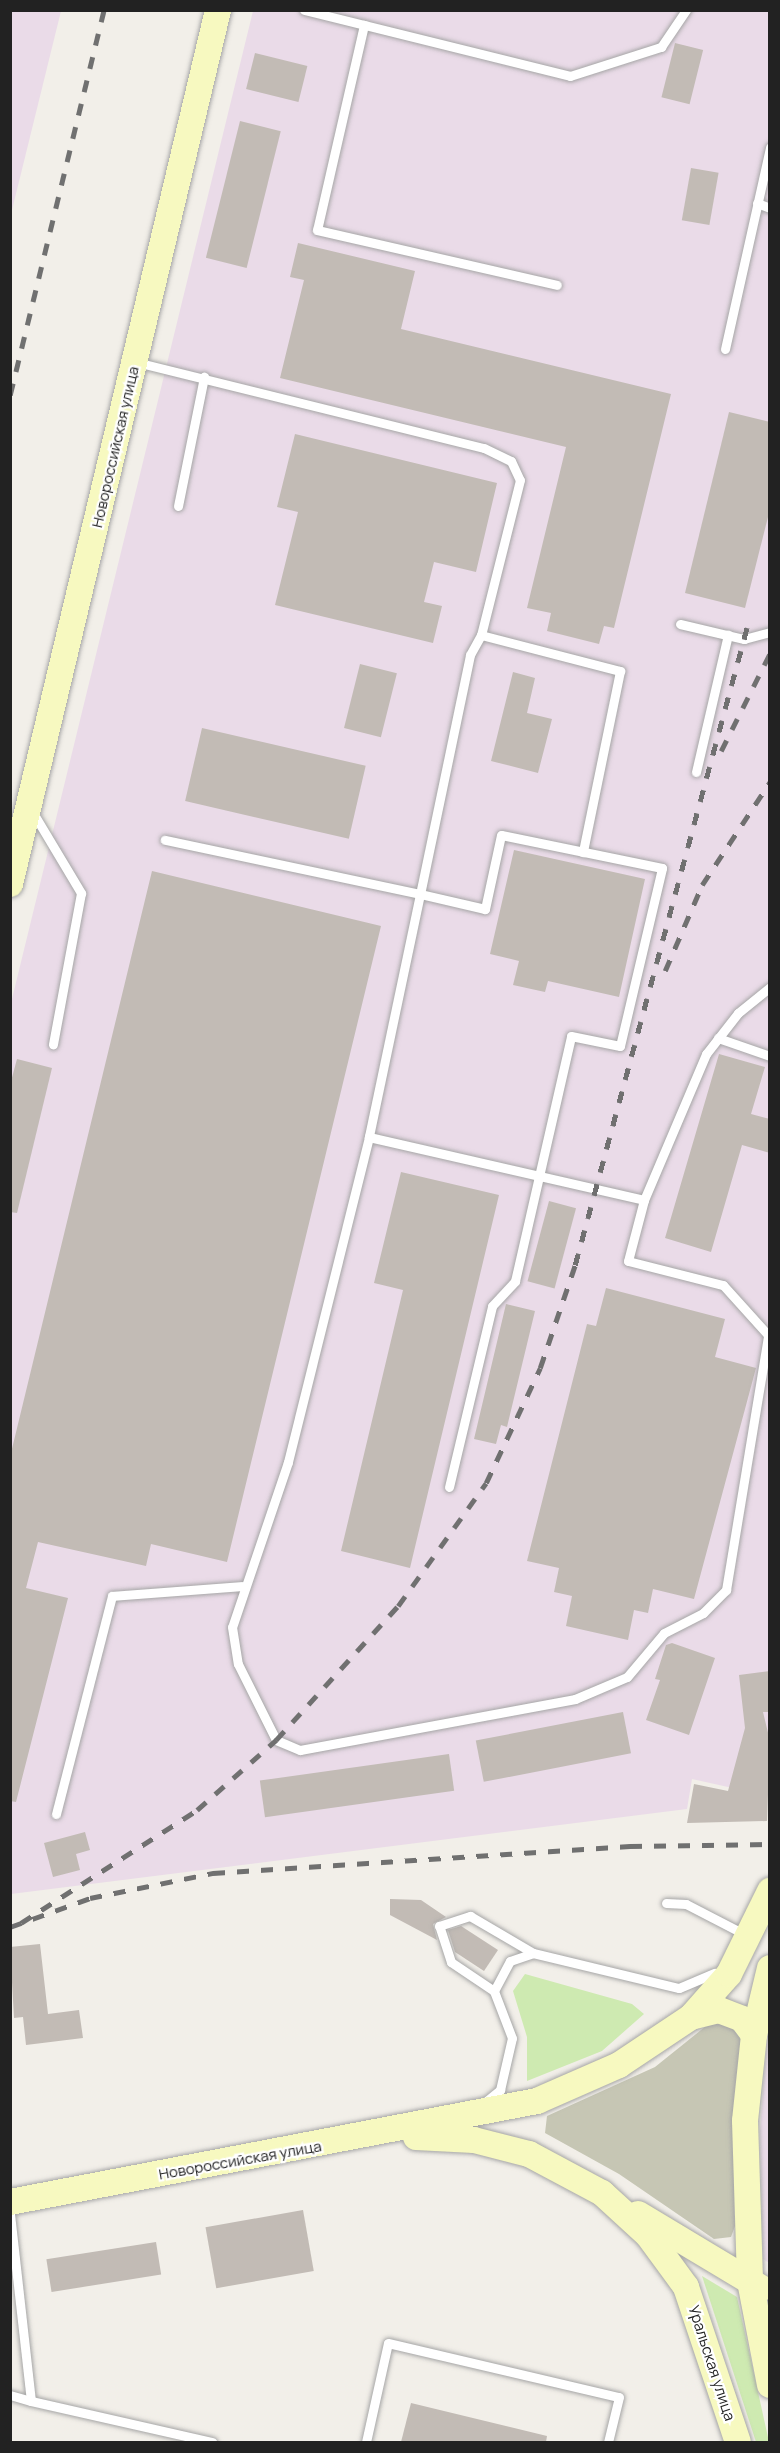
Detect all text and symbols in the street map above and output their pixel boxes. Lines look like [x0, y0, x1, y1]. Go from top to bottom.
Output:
street label: Новороссийская улица [88, 365, 142, 529]
street label: Новороссийская улица [157, 2137, 323, 2183]
street label: Уральская улица [685, 2303, 739, 2423]

